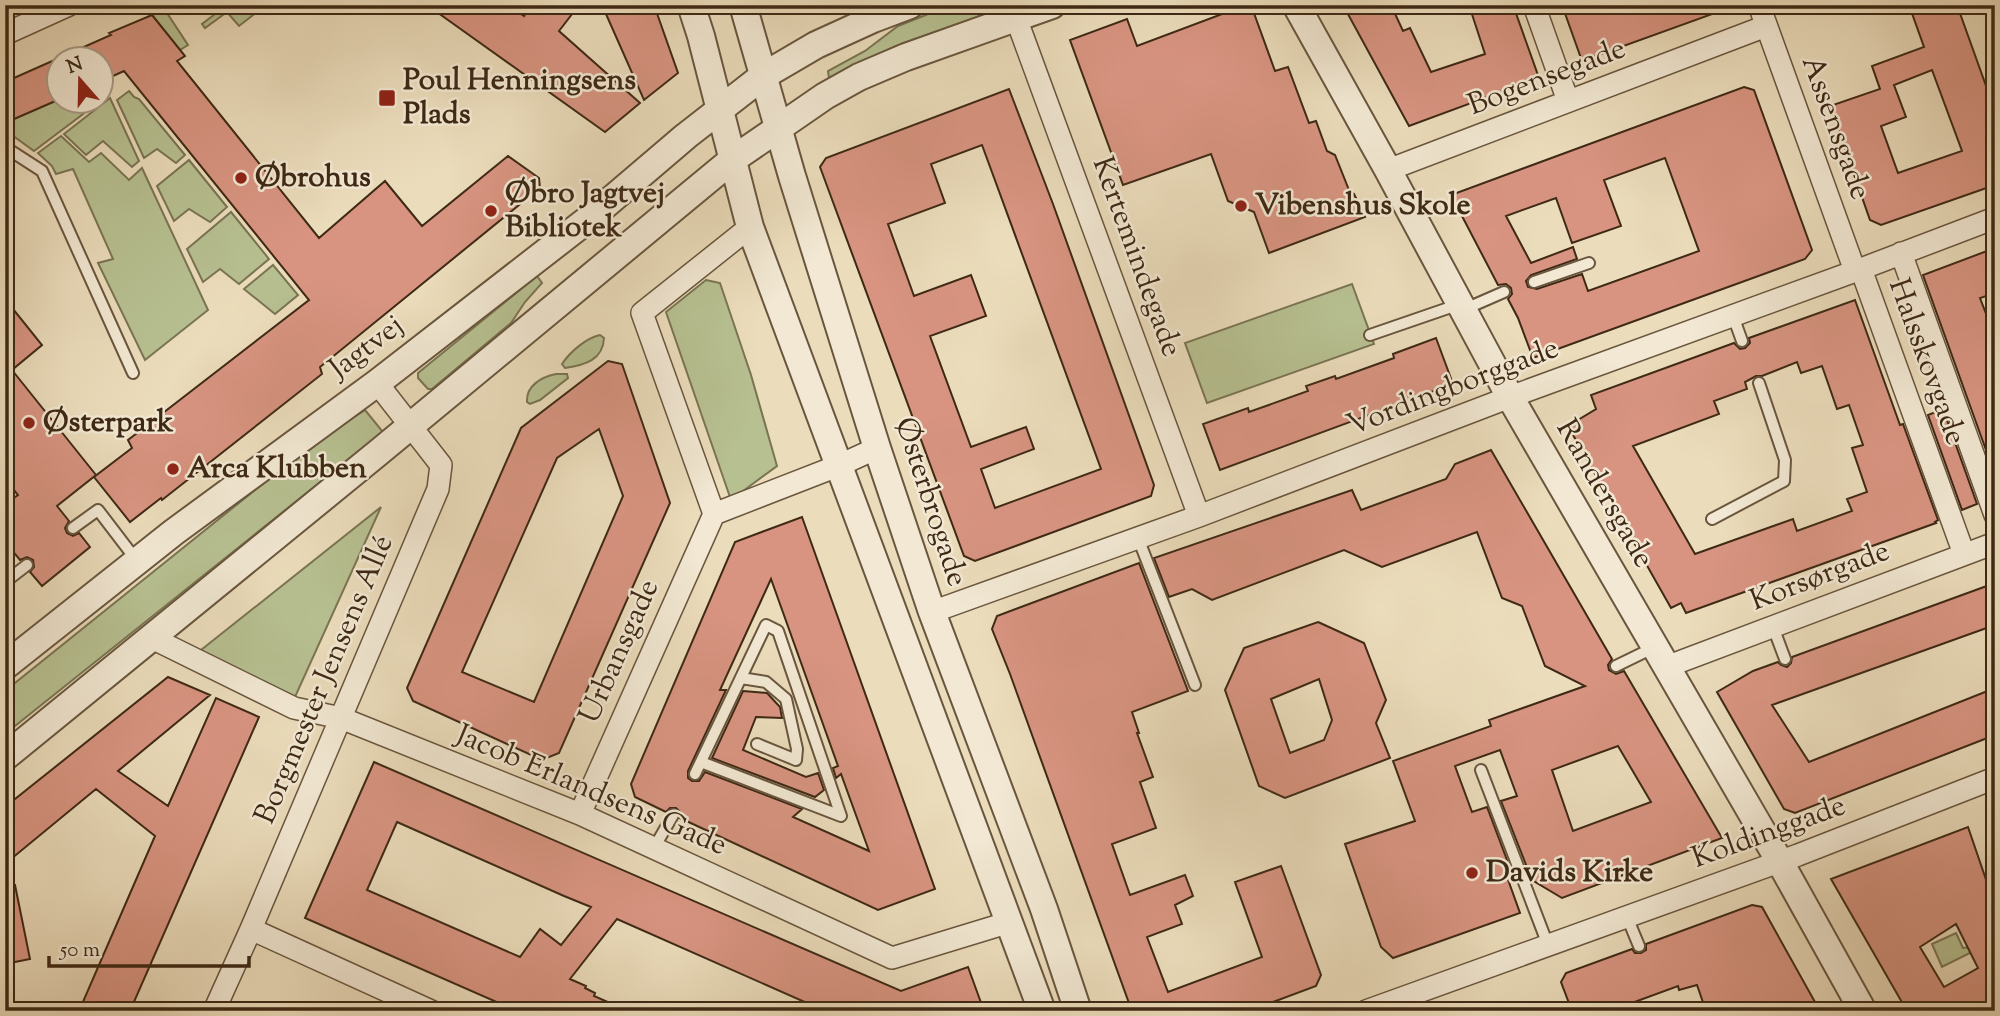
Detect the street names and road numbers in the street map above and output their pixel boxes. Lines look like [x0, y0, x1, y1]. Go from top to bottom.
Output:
street label: Bogensegade [1462, 28, 1632, 128]
street label: Assensgade [1789, 50, 1881, 206]
street label: Kertemindegade [1080, 151, 1192, 363]
street label: Halsskovgade [1876, 273, 1976, 451]
street label: Jagtvej [319, 306, 413, 392]
street label: Vordingborggade [1341, 328, 1565, 448]
street label: Østerbrogade [882, 412, 978, 592]
street label: Randersgade [1544, 412, 1664, 576]
street label: Borgmester Jensens Allé [245, 529, 405, 831]
street label: Korsørgade [1744, 531, 1896, 623]
street label: Urbansgade [569, 573, 671, 731]
street label: Jacob Erlandsens Gade [447, 714, 733, 868]
street label: Koldinggade [1686, 785, 1852, 881]

